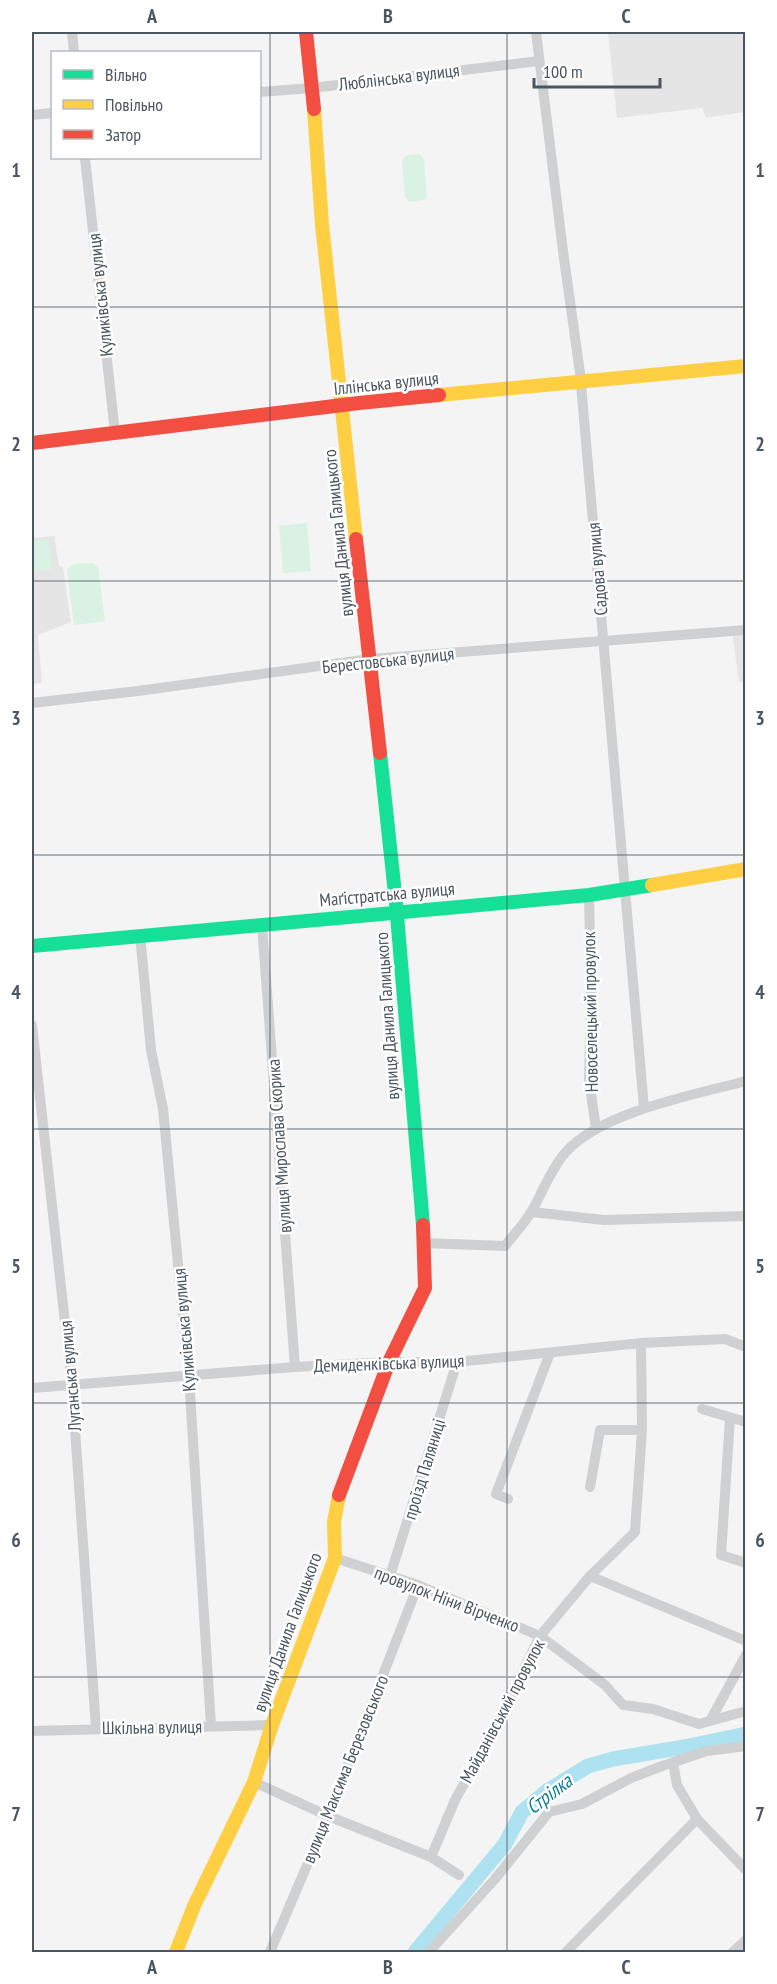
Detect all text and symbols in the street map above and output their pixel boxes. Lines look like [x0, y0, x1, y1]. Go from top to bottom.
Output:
text: A [146, 3, 158, 29]
text: B [383, 3, 393, 29]
text: C [621, 3, 631, 29]
legend [51, 51, 261, 159]
scale bar [534, 51, 660, 89]
street label: Люблінська вулиця [336, 58, 461, 96]
text: 100 m [543, 60, 583, 83]
text: Вільно [105, 63, 147, 86]
text: Повільно [105, 93, 163, 116]
text: Затор [105, 123, 141, 146]
text: 1 [11, 157, 21, 183]
text: 1 [755, 157, 765, 183]
street label: Куликівська вулиця [82, 232, 118, 358]
street label: Іллінська вулиця [332, 366, 440, 400]
text: 2 [11, 431, 21, 457]
text: 2 [755, 431, 765, 457]
street label: вулиця Данила Галицького [318, 448, 358, 618]
street label: Садова вулиця [581, 521, 613, 616]
street label: Берестовська вулиця [321, 642, 455, 678]
text: 3 [11, 705, 21, 731]
text: 3 [755, 705, 765, 731]
street label: Маґістратська вулиця [318, 877, 456, 911]
street label: вулиця Данила Галицького [370, 931, 404, 1101]
street label: Новоселецький провулок [577, 931, 603, 1093]
text: 4 [11, 979, 21, 1005]
text: 4 [755, 979, 765, 1005]
street label: вулиця Мирослава Скорика [261, 1058, 297, 1234]
text: 5 [11, 1253, 21, 1279]
text: 5 [755, 1253, 765, 1279]
street label: Куликівська вулиця [167, 1267, 201, 1393]
street label: Луганська вулиця [54, 1320, 86, 1433]
street label: Демиденківська вулиця [313, 1349, 465, 1377]
street label: проїзд Паляниці [398, 1416, 450, 1522]
text: 6 [11, 1527, 21, 1553]
text: 6 [755, 1527, 765, 1553]
street label: вулиця Данила Галицького [247, 1549, 327, 1715]
street label: провулок Ніни Вірченко [371, 1561, 523, 1637]
street label: Майданівський провулок [454, 1635, 550, 1787]
street label: вулиця Максима Березовського [297, 1671, 393, 1866]
street label: Шкільна вулиця [102, 1715, 202, 1739]
water label: Стрілка [521, 1768, 578, 1820]
text: 7 [11, 1801, 21, 1827]
text: 7 [755, 1801, 765, 1827]
text: A [146, 1954, 158, 1980]
text: B [383, 1954, 393, 1980]
text: C [621, 1954, 631, 1980]

